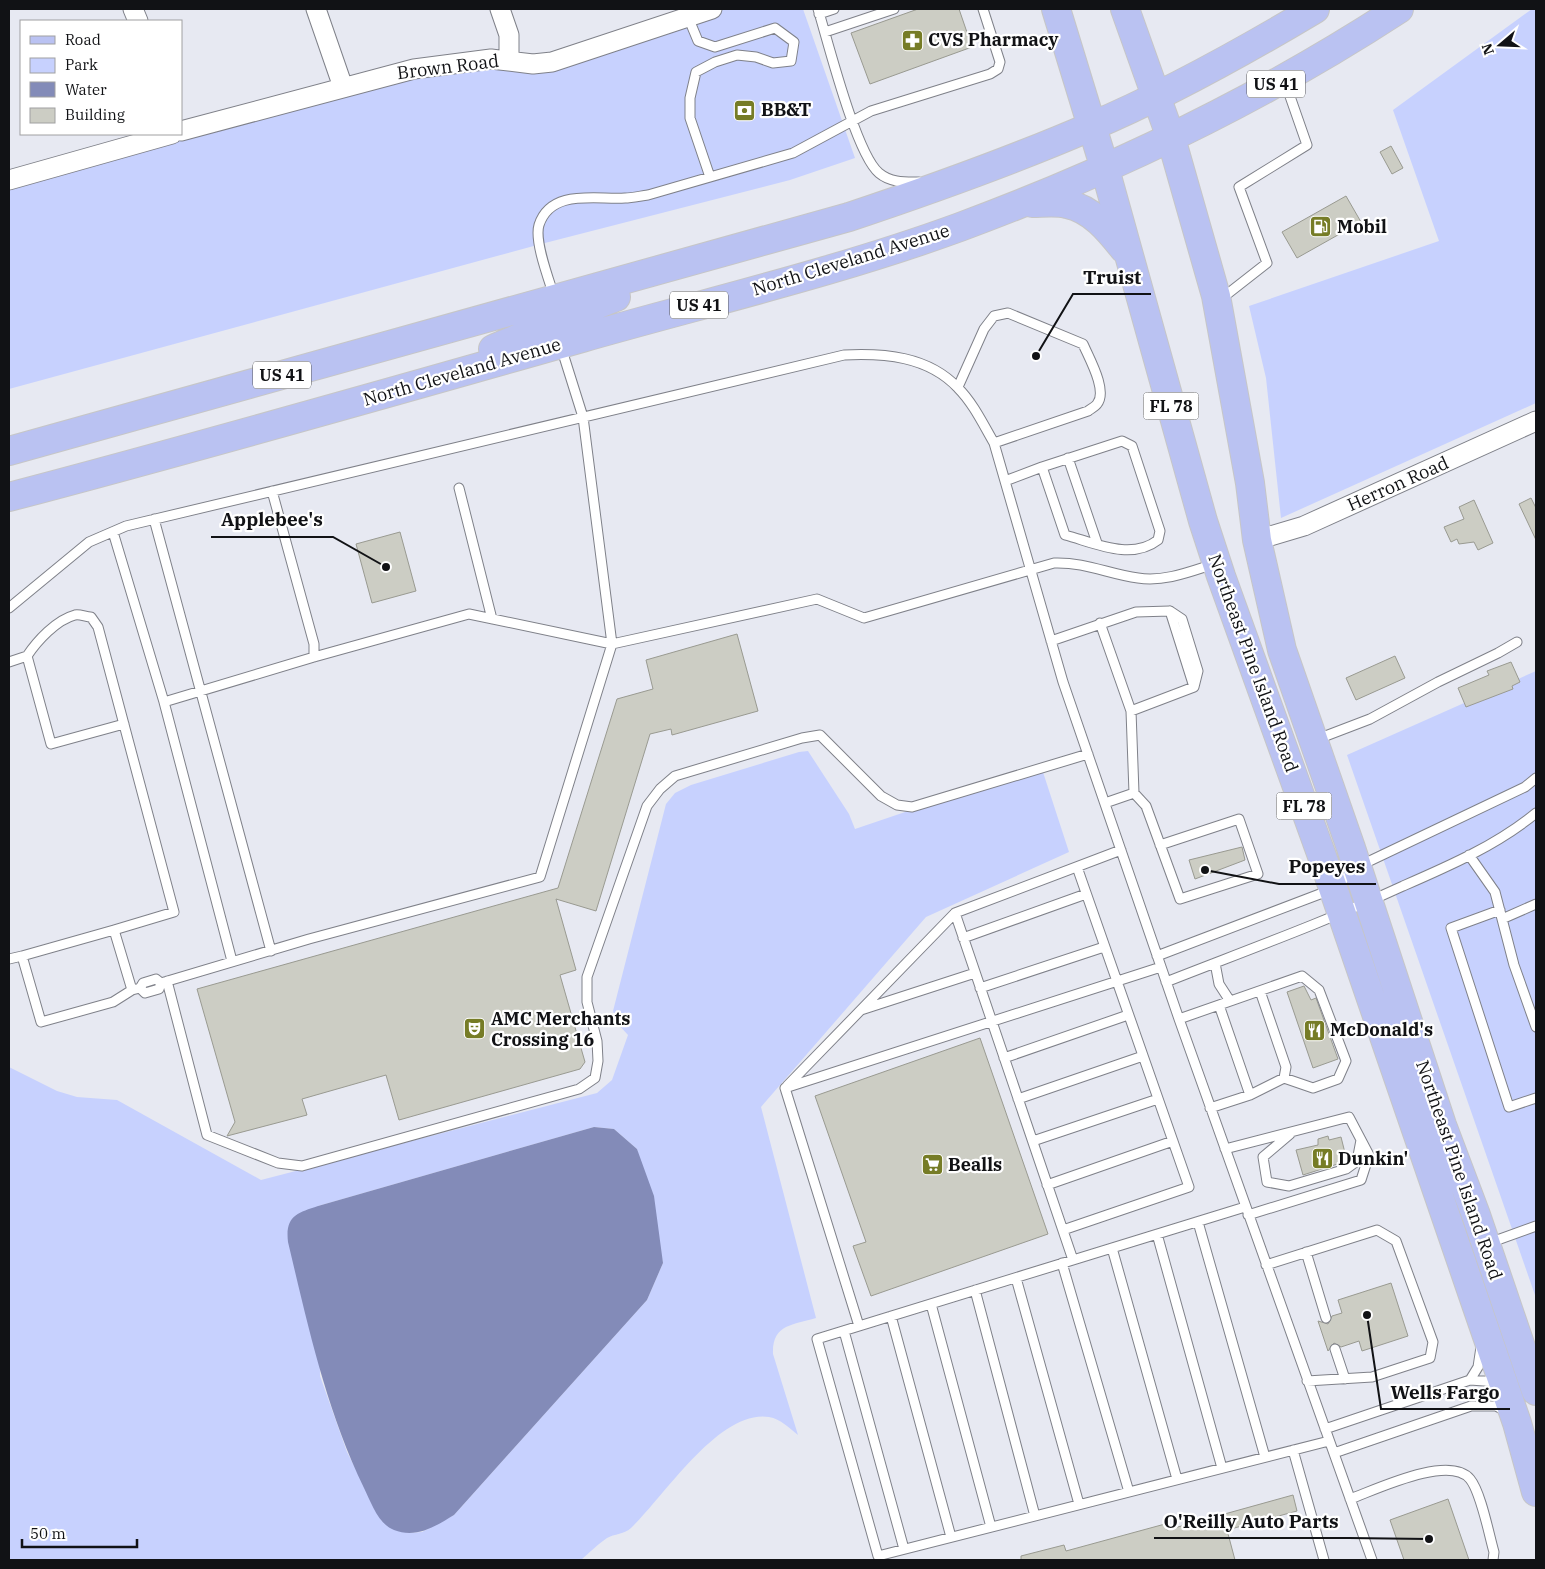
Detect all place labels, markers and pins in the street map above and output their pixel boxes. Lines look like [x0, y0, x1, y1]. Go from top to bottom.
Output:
pharmacy icon: CVS Pharmacy [900, 28, 924, 52]
place label: CVS Pharmacy [928, 28, 1059, 51]
bank icon: BB&T [733, 98, 757, 122]
place label: BB&T [761, 98, 812, 121]
fuel station icon: Mobil [1309, 215, 1333, 239]
place label: Mobil [1337, 215, 1387, 238]
callout: Truist [1073, 260, 1151, 294]
callout: Applebee's [211, 503, 333, 537]
callout: Popeyes [1279, 850, 1376, 884]
place label: AMC Merchants Crossing 16 [491, 1007, 630, 1051]
theatre icon: AMC Merchants Crossing 16 [463, 1017, 487, 1041]
restaurant icon: McDonald's [1302, 1018, 1326, 1042]
place label: McDonald's [1330, 1018, 1433, 1041]
restaurant icon: Dunkin' [1310, 1147, 1334, 1171]
place label: Dunkin' [1338, 1147, 1408, 1170]
supermarket icon: Bealls [920, 1153, 944, 1177]
place label: Bealls [948, 1153, 1002, 1176]
callout: Wells Fargo [1381, 1375, 1510, 1409]
callout: O'Reilly Auto Parts [1154, 1504, 1349, 1538]

